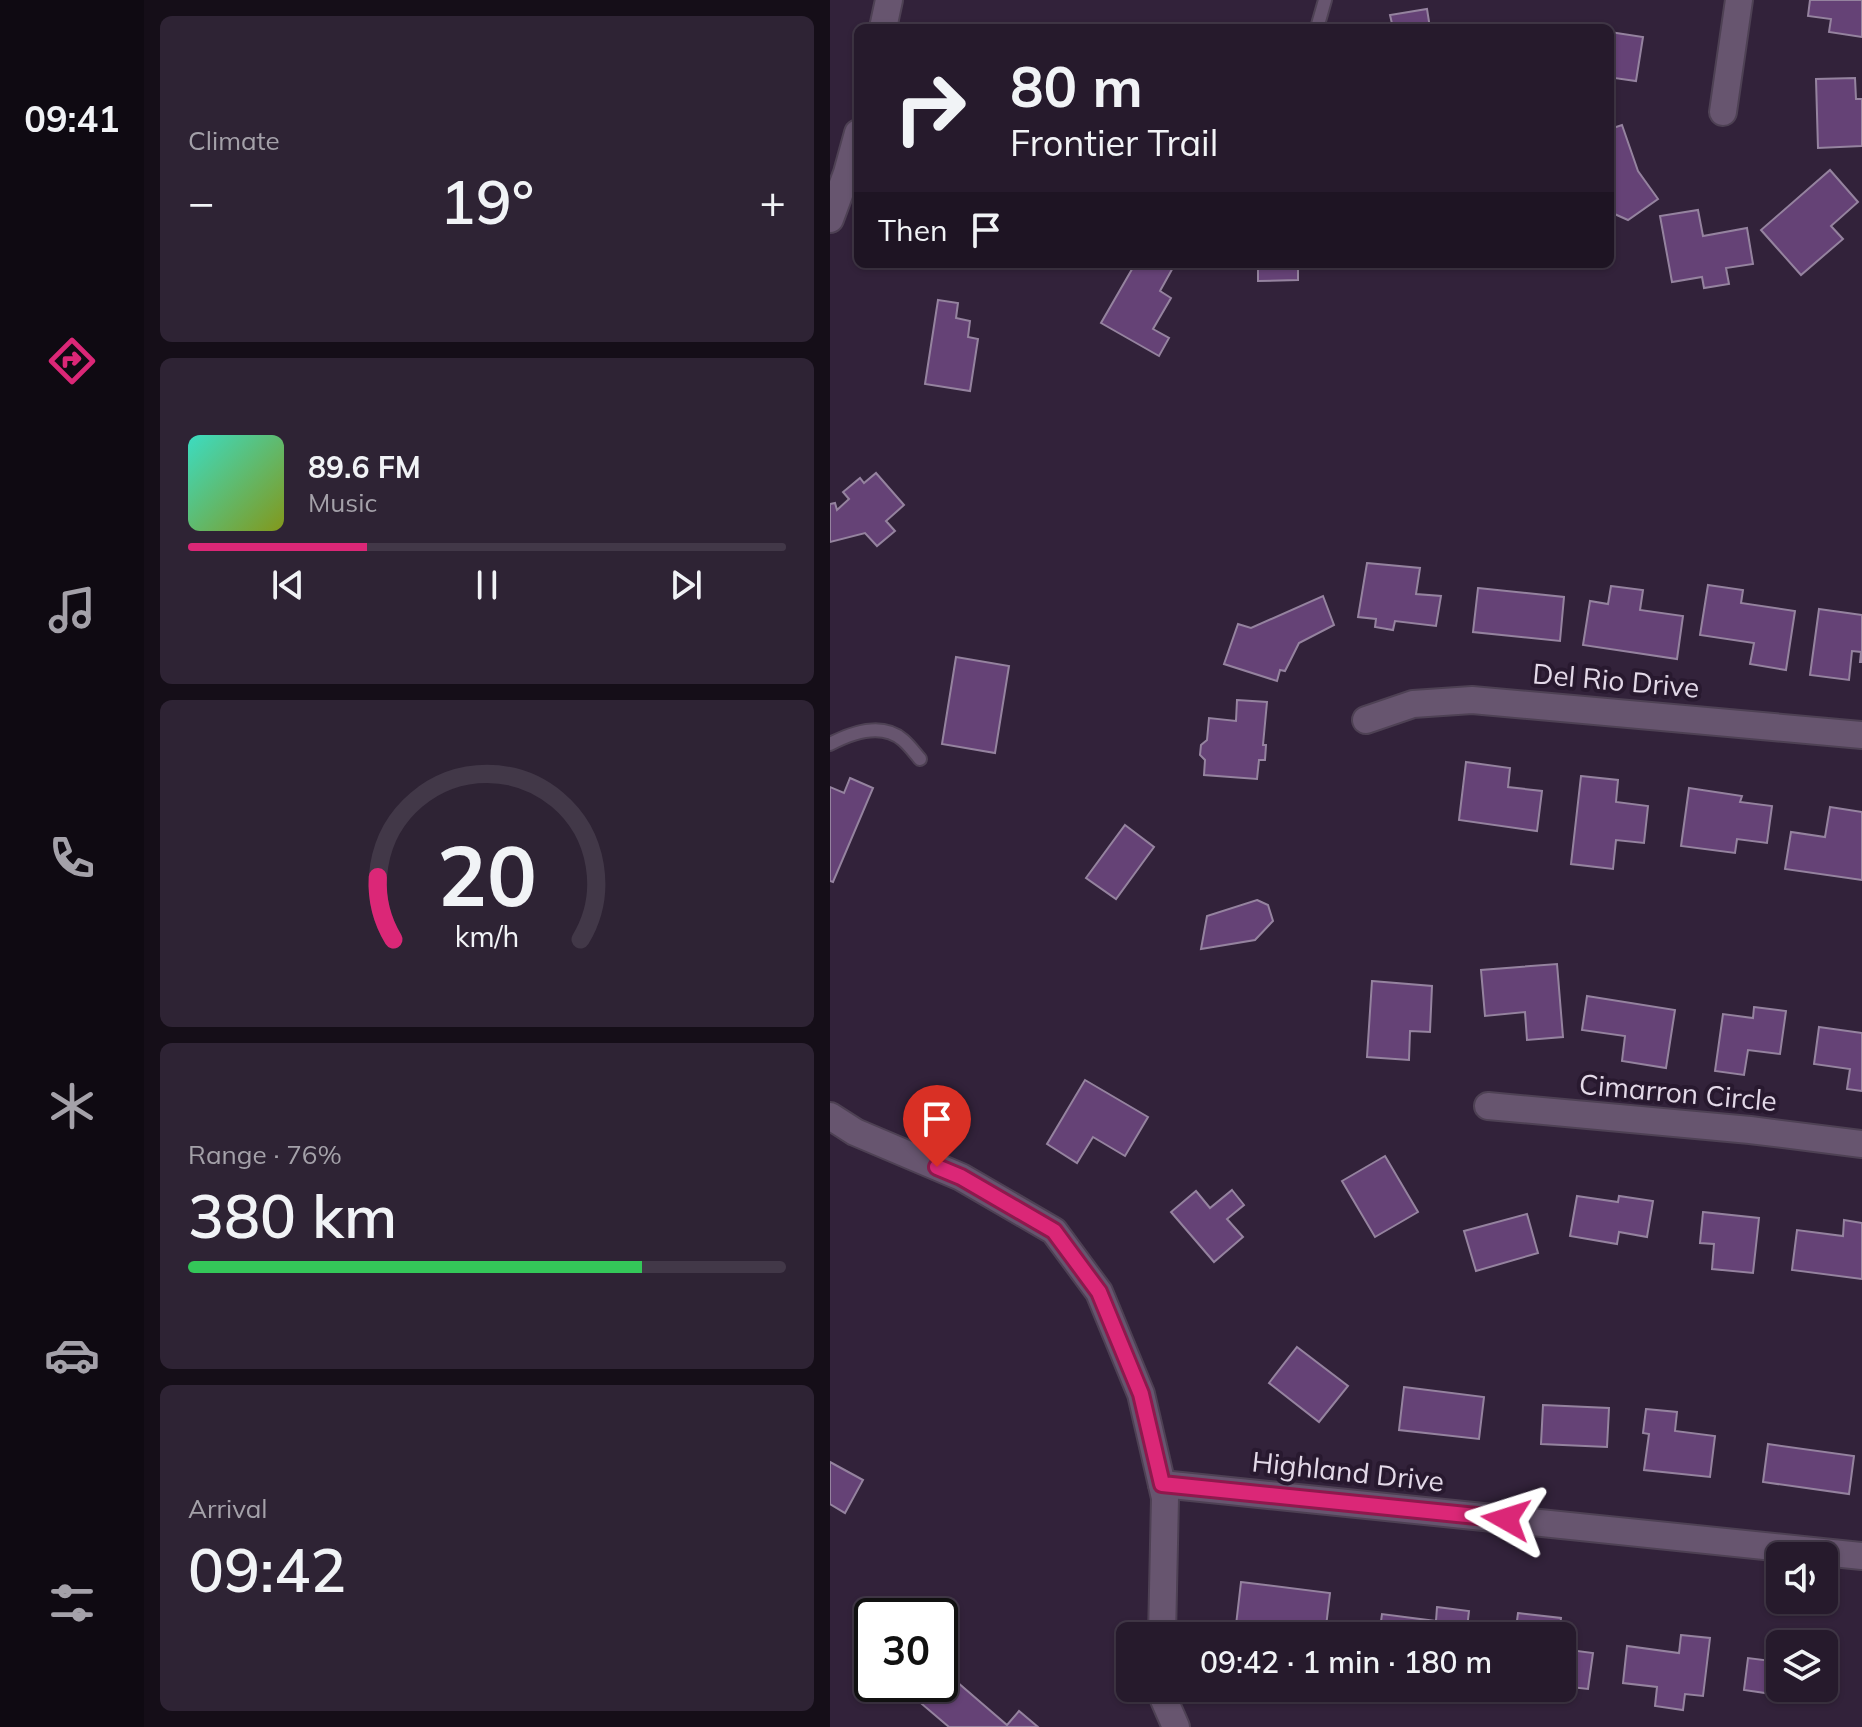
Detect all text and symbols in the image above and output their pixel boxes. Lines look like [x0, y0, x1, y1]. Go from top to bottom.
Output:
text: 80 m [1010, 51, 1143, 121]
icon: right [878, 56, 982, 160]
text: 09:41 [24, 96, 120, 141]
text: Frontier Trail [1010, 120, 1218, 165]
text: Climate [188, 124, 280, 157]
text: 19° [440, 164, 534, 239]
text: − [188, 174, 214, 229]
text: + [760, 174, 786, 229]
icon: arrive [964, 208, 1008, 252]
text: Then [878, 211, 948, 249]
icon: directions [44, 333, 100, 389]
text: 89.6 FM [308, 448, 421, 486]
text: Music [308, 486, 377, 519]
icon: previous [266, 563, 310, 607]
icon: pause [465, 563, 509, 607]
icon: next [664, 563, 708, 607]
icon: music [44, 582, 100, 638]
street label: Del Rio Drive [1531, 655, 1701, 705]
text: 20 [437, 821, 537, 926]
icon: phone [44, 830, 100, 886]
text: km/h [455, 918, 519, 954]
street label: Cimarron Circle [1578, 1066, 1778, 1118]
icon: climate [44, 1078, 100, 1134]
pin [903, 1085, 971, 1167]
icon: arrive [915, 1097, 959, 1141]
text: Range · 76% [188, 1138, 342, 1171]
text: 380 km [188, 1178, 397, 1253]
icon: car [44, 1327, 100, 1383]
street label: Highland Drive [1250, 1444, 1446, 1498]
position arrow [1464, 1477, 1548, 1561]
text: Arrival [188, 1492, 268, 1525]
text: 09:42 [188, 1532, 346, 1607]
map controls [1766, 1542, 1838, 1702]
button: sound [1766, 1542, 1838, 1614]
icon: filters [44, 1575, 100, 1631]
speed limit sign: 30 [854, 1598, 958, 1702]
button: layers [1766, 1630, 1838, 1702]
text: 09:42 · 1 min · 180 m [1200, 1643, 1492, 1681]

